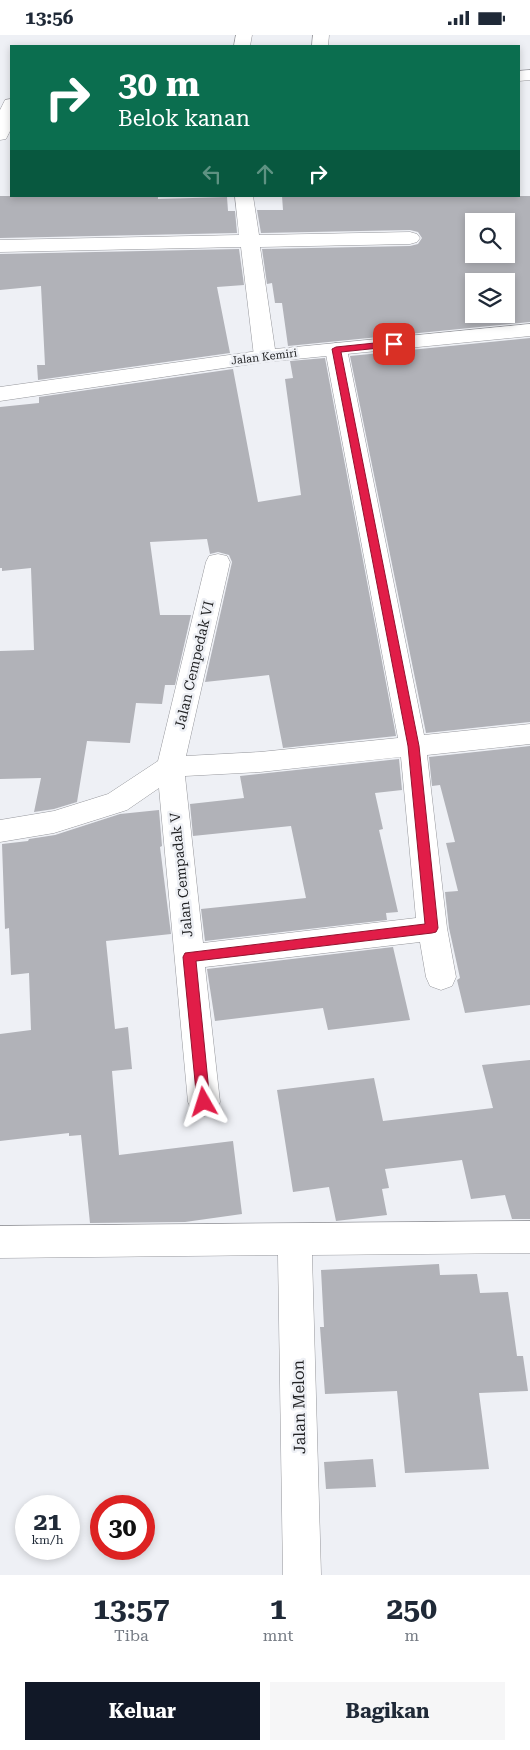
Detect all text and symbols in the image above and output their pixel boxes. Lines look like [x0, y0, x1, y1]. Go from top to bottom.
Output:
text: 13:56 [25, 6, 74, 29]
text: 30 m [118, 64, 200, 105]
icon: right [35, 65, 100, 130]
text: Belok kanan [118, 106, 250, 131]
icon: left [198, 160, 226, 188]
icon: ahead [251, 160, 279, 188]
icon: right [304, 160, 332, 188]
map controls [465, 213, 515, 323]
button: search [465, 213, 515, 263]
button: layers [465, 273, 515, 323]
pin [373, 323, 415, 365]
icon: arrive [380, 330, 408, 358]
street label: Jalan Kemiri [230, 346, 298, 368]
street label: Jalan Cempedak VI [171, 599, 217, 731]
street label: Jalan Cempadak V [166, 812, 196, 938]
position arrow [177, 1075, 229, 1127]
street label: Jalan Melon [289, 1360, 309, 1454]
speed limit sign: 30 [90, 1495, 155, 1560]
text: 21 [33, 1507, 62, 1536]
text: km/h [31, 1533, 64, 1547]
text: 13:57 [93, 1591, 170, 1626]
text: 1 [270, 1591, 286, 1626]
text: 250 [387, 1591, 437, 1626]
text: Tiba [114, 1626, 149, 1645]
text: mnt [263, 1626, 294, 1645]
text: m [404, 1626, 419, 1645]
button: Keluar [25, 1682, 260, 1740]
button: Bagikan [270, 1682, 505, 1740]

